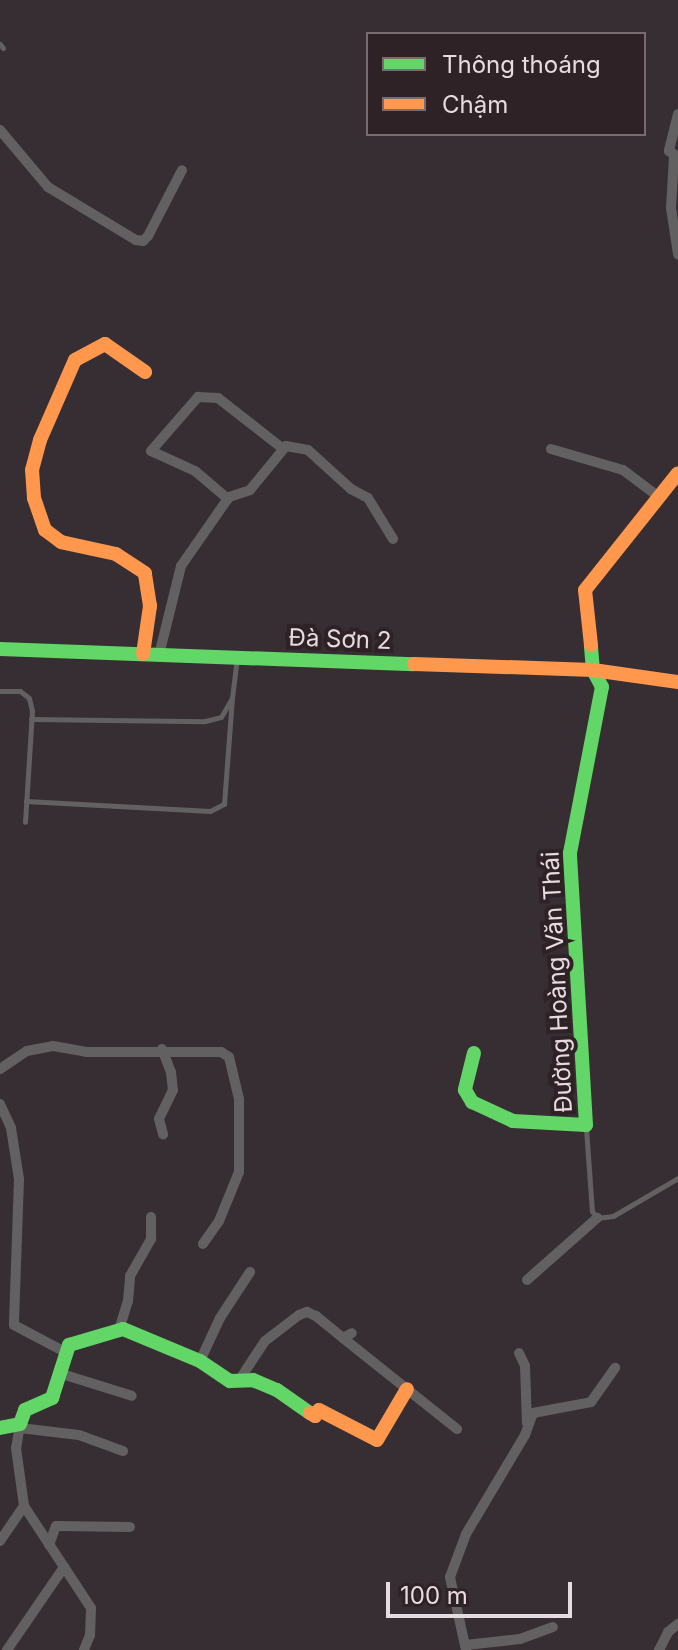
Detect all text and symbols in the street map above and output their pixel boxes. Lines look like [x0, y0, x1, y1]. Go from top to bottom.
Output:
legend [366, 32, 646, 136]
text: Thông thoáng [442, 50, 601, 79]
text: Chậm [442, 90, 508, 119]
street label: Đà Sơn 2 [288, 623, 392, 655]
street label: Đường Hoàng Văn Thái [536, 851, 578, 1113]
scale bar [390, 1566, 576, 1616]
text: 100 m [400, 1581, 468, 1610]

